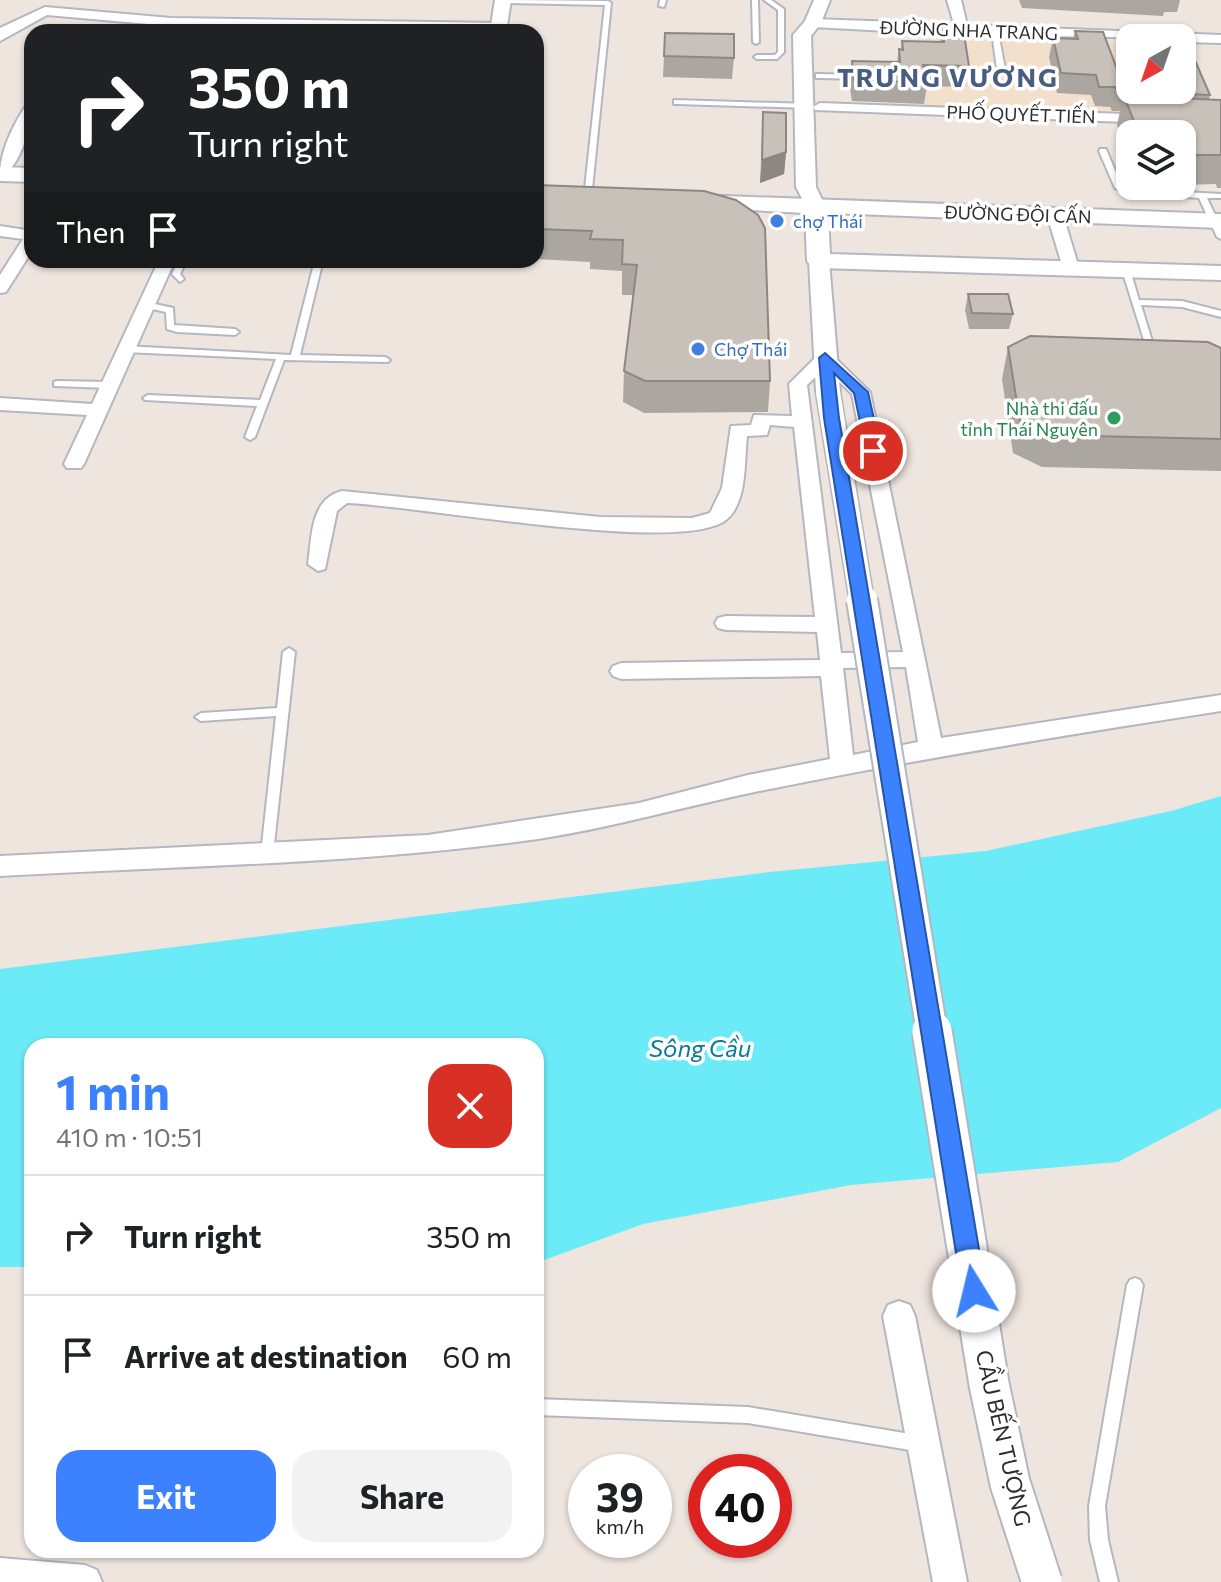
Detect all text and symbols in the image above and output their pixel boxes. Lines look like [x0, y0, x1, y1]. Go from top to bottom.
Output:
street label: ĐƯỜNG NHA TRANG [879, 16, 1058, 44]
north arrow [1116, 24, 1196, 104]
map controls [1116, 24, 1196, 200]
text: 350 m [188, 51, 350, 120]
icon: right [56, 56, 160, 160]
district label: TRƯNG VƯƠNG [837, 61, 1059, 92]
street label: PHỐ QUYẾT TIẾN [946, 98, 1096, 128]
text: Turn right [188, 120, 349, 164]
button: layers [1116, 120, 1196, 200]
street label: ĐƯỜNG ĐỘI CẤN [943, 198, 1092, 228]
icon: arrive [141, 208, 185, 252]
place label: chợ Thái [793, 210, 863, 232]
text: Then [56, 212, 125, 249]
marker: chợ Thái [768, 212, 786, 230]
place label: Chợ Thái [714, 338, 787, 360]
marker: Chợ Thái [689, 340, 707, 358]
place label: Nhà thi đấu tỉnh Thái Nguyên [960, 397, 1098, 440]
marker: Nhà thi đấu tỉnh Thái Nguyên [1105, 409, 1123, 427]
pin [839, 417, 907, 485]
icon: arrive [851, 429, 895, 473]
water label: Sông Cầu [649, 1033, 751, 1062]
text: 1 min [56, 1061, 170, 1120]
button: close [428, 1064, 512, 1148]
text: 410 m · 10:51 [56, 1121, 203, 1152]
icon: right [56, 1213, 100, 1257]
text: Turn right [124, 1217, 261, 1254]
text: 350 m [426, 1217, 512, 1254]
position arrow [932, 1249, 1016, 1333]
icon: arrive [56, 1333, 100, 1377]
text: Arrive at destination [124, 1337, 408, 1374]
text: 60 m [442, 1337, 512, 1374]
street label: CẦU BẾN TƯỢNG [971, 1347, 1039, 1529]
button: Exit [56, 1450, 276, 1542]
button: Share [292, 1450, 512, 1542]
speed limit sign: 40 [688, 1454, 792, 1558]
text: 39 [596, 1471, 644, 1520]
text: km/h [596, 1514, 644, 1538]

